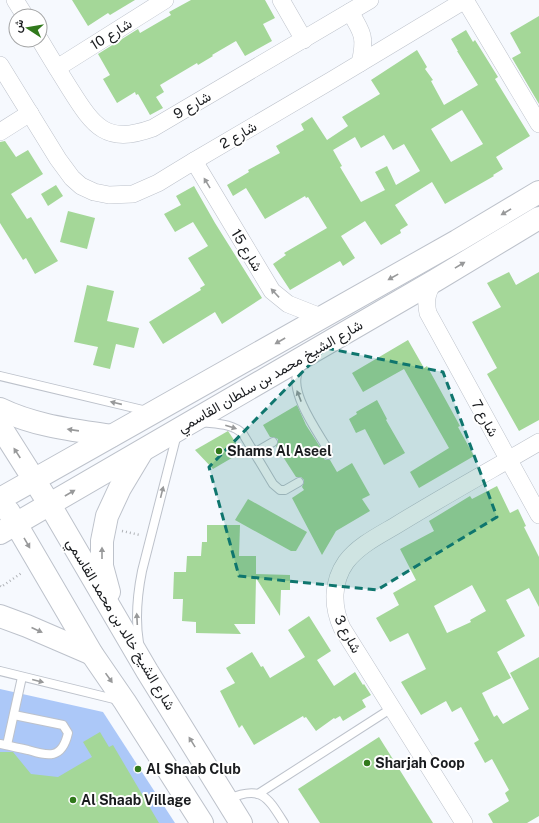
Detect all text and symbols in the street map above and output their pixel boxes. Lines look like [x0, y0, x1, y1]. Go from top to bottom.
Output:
north arrow [8, 8, 48, 48]
street label: شارع 10 [87, 15, 136, 55]
text: ش [11, 18, 26, 34]
street label: شارع 9 [171, 88, 215, 125]
street label: شارع 2 [217, 118, 261, 155]
one-way arrow [203, 177, 210, 189]
one-way arrow [500, 209, 511, 216]
street label: شارع 15 [226, 226, 266, 275]
one-way arrow [455, 261, 465, 269]
one-way arrow [387, 274, 399, 281]
one-way arrow [270, 288, 280, 298]
street label: شارع الشيخ محمد بن سلطان القاسمي [175, 316, 367, 439]
one-way arrow [274, 338, 285, 344]
one-way arrow [295, 389, 301, 401]
street label: شارع 7 [466, 397, 502, 441]
one-way arrow [109, 400, 122, 406]
one-way arrow [225, 424, 237, 430]
one-way arrow [67, 427, 79, 433]
place label: Shams Al Aseel [227, 443, 332, 459]
marker: Shams Al Aseel [214, 446, 224, 456]
one-way arrow [13, 448, 21, 458]
one-way arrow [159, 486, 165, 498]
one-way arrow [64, 490, 76, 497]
street label: شارع الشيخ خالد بن محمد القاسمي [60, 535, 179, 715]
one-way arrow [23, 537, 30, 549]
one-way arrow [99, 546, 105, 559]
street label: شارع 3 [329, 612, 365, 657]
one-way arrow [133, 613, 140, 625]
one-way arrow [31, 627, 42, 633]
one-way arrow [105, 673, 113, 683]
one-way arrow [32, 678, 44, 684]
one-way arrow [188, 736, 195, 748]
place label: Sharjah Coop [375, 755, 465, 771]
marker: Sharjah Coop [362, 758, 372, 768]
place label: Al Shaab Club [146, 761, 241, 777]
marker: Al Shaab Club [133, 764, 143, 774]
place label: Al Shaab Village [81, 792, 191, 808]
marker: Al Shaab Village [68, 795, 78, 805]

